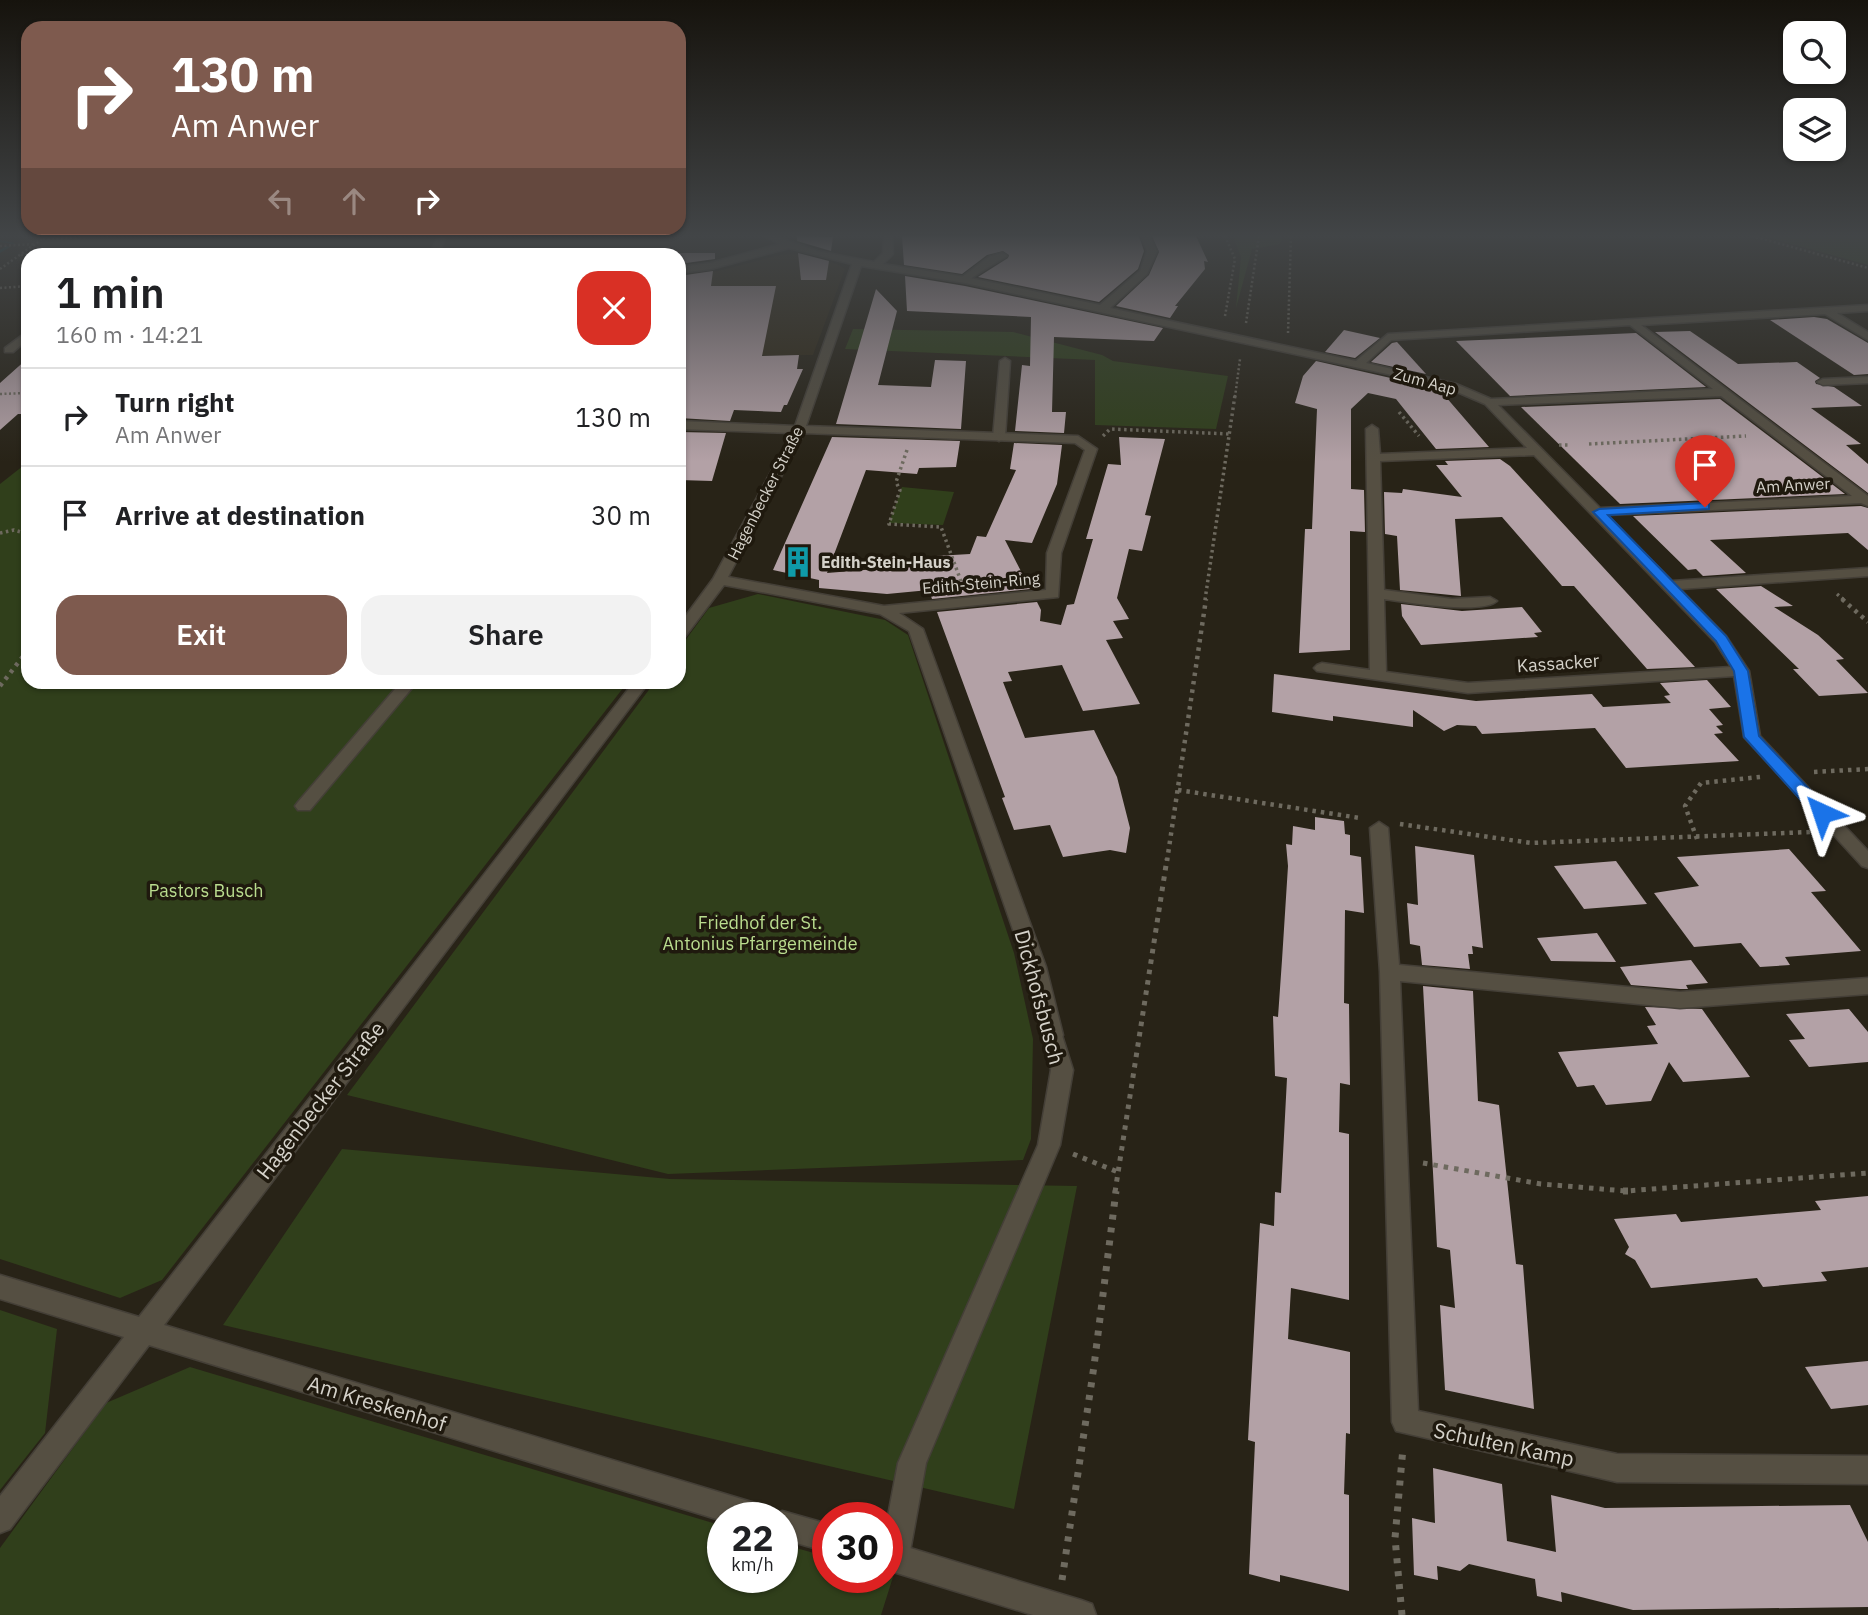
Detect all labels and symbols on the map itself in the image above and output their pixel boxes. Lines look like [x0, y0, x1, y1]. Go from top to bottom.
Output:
street label: Zum Aap [1391, 363, 1459, 399]
street label: Hagenbecker Straße [723, 423, 807, 563]
pin [1675, 435, 1735, 507]
street label: Am Anwer [1755, 473, 1831, 497]
building icon: Edith-Stein-Haus [781, 545, 815, 579]
place label: Edith-Stein-Haus [821, 552, 950, 572]
street label: Edith-Stein-Ring [921, 568, 1041, 598]
street label: Kassacker [1516, 649, 1600, 677]
position arrow [1785, 776, 1859, 850]
park label: Pastors Busch [149, 879, 263, 902]
park label: Friedhof der St. Antonius Pfarrgemeinde [662, 911, 858, 955]
street label: Dickhofsbusch [1009, 927, 1071, 1067]
street label: Hagenbecker Straße [250, 1015, 390, 1185]
street label: Am Kreskenhof [304, 1369, 450, 1437]
street label: Schulten Kamp [1431, 1415, 1577, 1473]
speed limit sign: 30 [812, 1502, 903, 1593]

